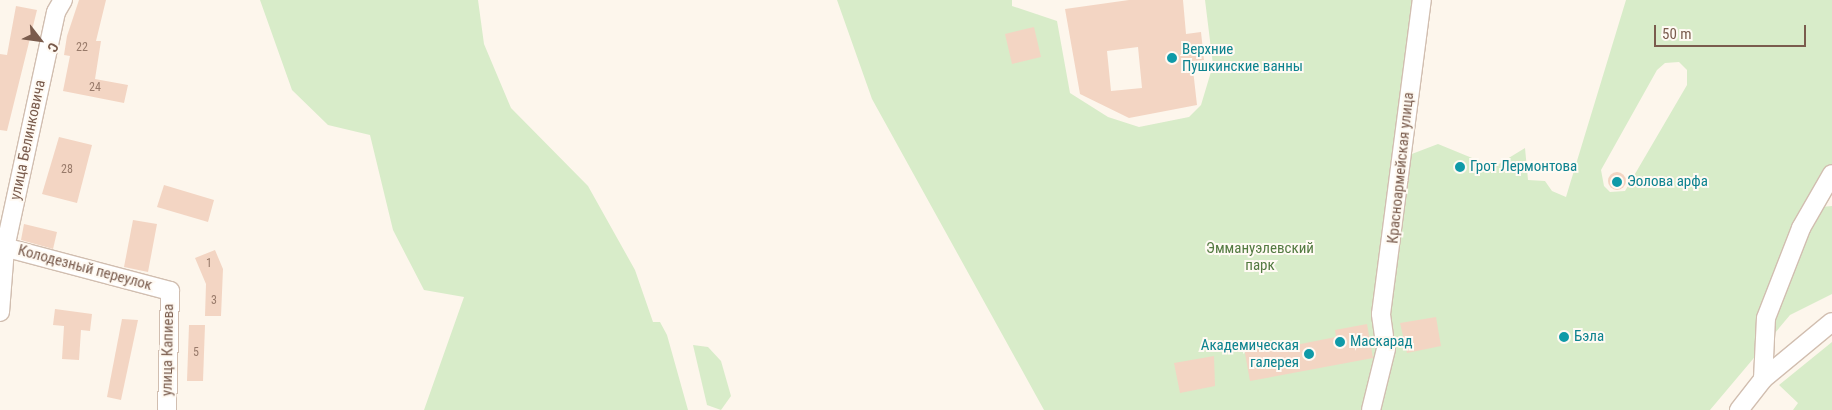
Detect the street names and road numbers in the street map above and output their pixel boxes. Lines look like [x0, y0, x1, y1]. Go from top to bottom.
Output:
street label: улица Белинковича [7, 78, 49, 202]
street label: Красноармейская улица [1384, 91, 1418, 245]
street label: Колодезный переулок [16, 241, 154, 295]
street label: улица Капиева [158, 304, 178, 396]

